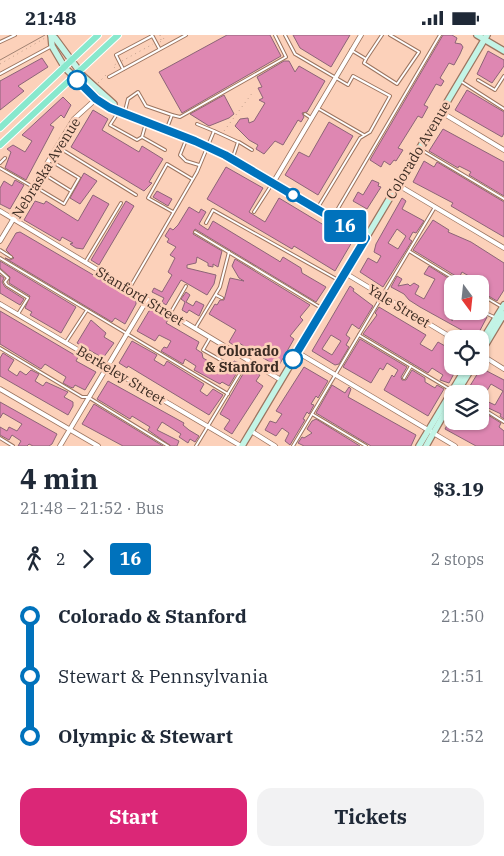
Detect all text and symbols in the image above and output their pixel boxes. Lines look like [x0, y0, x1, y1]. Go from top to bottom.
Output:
text: 21:48 [25, 6, 76, 30]
unlabelled marker [67, 70, 87, 90]
street label: Colorado Avenue [382, 98, 454, 202]
street label: Nebraska Avenue [8, 114, 84, 222]
unlabelled marker [286, 188, 300, 202]
line badge: 16 [322, 210, 368, 242]
text: 16 [334, 214, 356, 237]
street label: Stanford Street [93, 263, 187, 329]
north arrow [444, 275, 489, 320]
map controls [444, 275, 489, 430]
street label: Yale Street [364, 280, 434, 332]
button: locate [444, 330, 489, 375]
street label: Berkeley Street [73, 341, 169, 409]
place label: Colorado & Stanford [205, 342, 279, 376]
marker: Colorado & Stanford [283, 349, 303, 369]
button: layers [444, 385, 489, 430]
text: 4 min [20, 460, 98, 497]
text: $3.19 [433, 477, 484, 501]
text: 21:48 – 21:52 · Bus [20, 498, 164, 518]
icon: walk [20, 545, 48, 573]
icon: forward [74, 545, 102, 573]
text: 16 [120, 547, 141, 570]
text: 2 [56, 549, 66, 569]
text: 2 stops [431, 549, 484, 569]
text: Colorado & Stanford [58, 604, 247, 628]
text: 21:50 [441, 606, 484, 626]
text: Stewart & Pennsylvania [58, 664, 268, 688]
text: 21:51 [441, 666, 484, 686]
text: Olympic & Stewart [58, 724, 233, 748]
text: 21:52 [441, 726, 484, 746]
button: Start [20, 788, 247, 846]
button: Tickets [257, 788, 484, 846]

